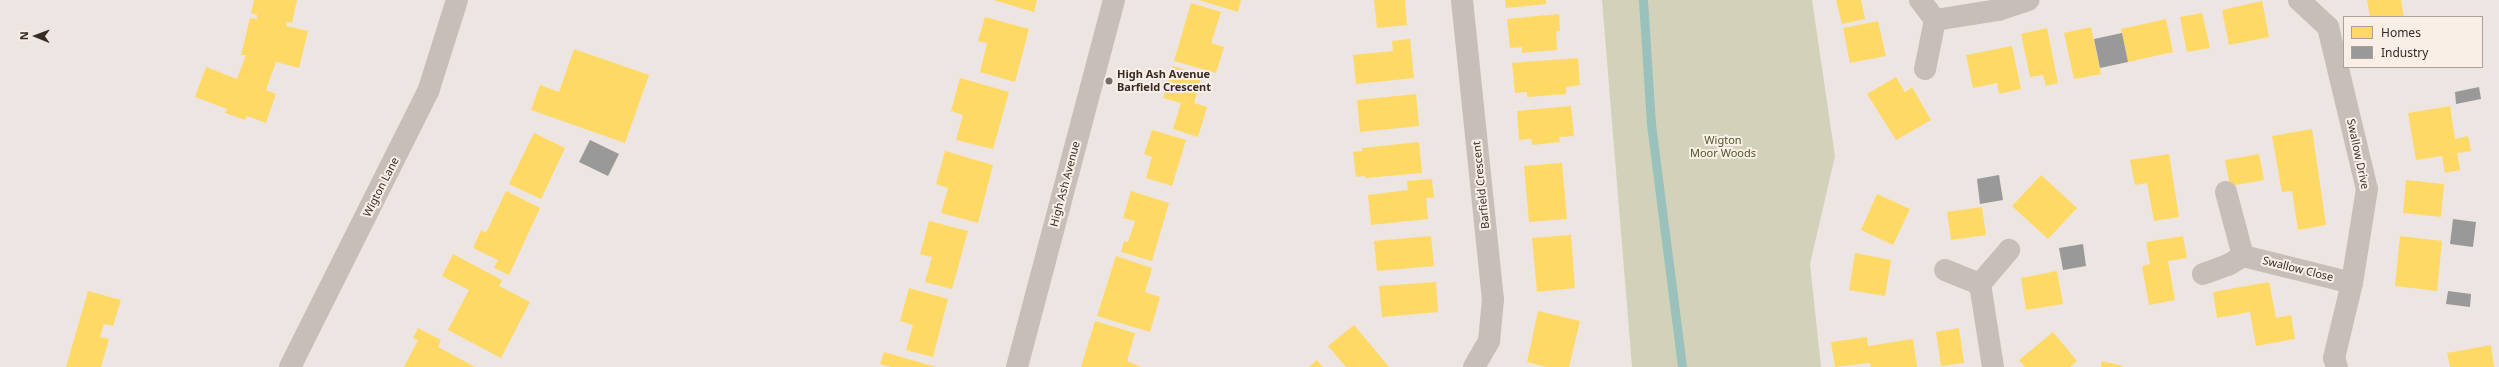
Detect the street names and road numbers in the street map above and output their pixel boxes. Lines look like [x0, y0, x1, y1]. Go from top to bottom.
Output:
street label: Swallow Drive [2344, 118, 2372, 190]
street label: High Ash Avenue [1047, 140, 1083, 228]
street label: Barfield Crescent [1470, 140, 1492, 230]
street label: Wigton Lane [360, 155, 402, 219]
street label: Swallow Close [2261, 254, 2335, 284]

